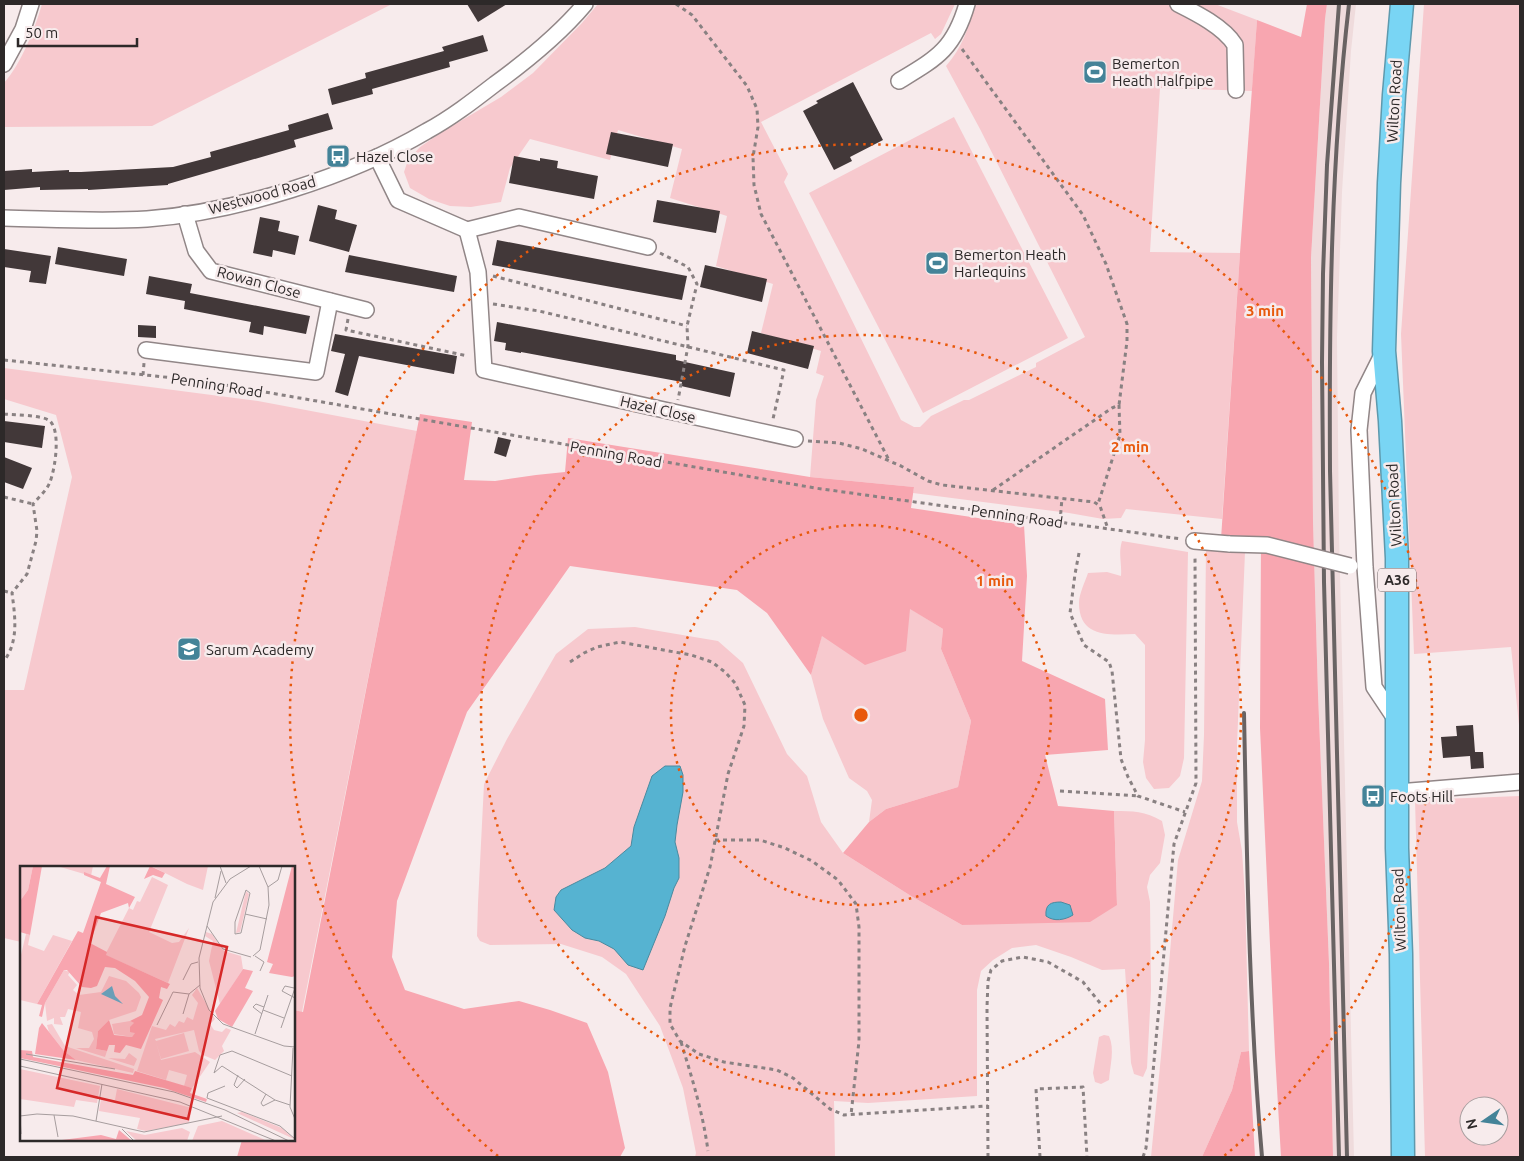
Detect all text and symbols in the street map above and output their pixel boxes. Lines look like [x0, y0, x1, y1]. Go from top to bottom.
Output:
scale bar [18, 15, 136, 47]
text: 50 m [25, 24, 58, 41]
place label: Bemerton Heath Halfpipe [1112, 55, 1214, 89]
sports icon: Bemerton Heath Halfpipe [1082, 59, 1108, 85]
street label: Wilton Road [1383, 59, 1405, 143]
bus stop icon: Hazel Close [325, 143, 351, 169]
place label: Hazel Close [356, 148, 433, 165]
street label: Westwood Road [207, 173, 317, 217]
place label: Bemerton Heath Harlequins [954, 246, 1066, 280]
sports icon: Bemerton Heath Harlequins [924, 250, 950, 276]
street label: Rowan Close [215, 263, 303, 301]
text: 3 min [1246, 302, 1284, 319]
street label: Penning Road [170, 369, 264, 401]
street label: Hazel Close [618, 392, 698, 426]
street label: Penning Road [569, 438, 663, 470]
text: 2 min [1111, 438, 1149, 455]
street label: Wilton Road [1383, 463, 1405, 547]
street label: Penning Road [970, 501, 1064, 531]
road number: A36 [1378, 568, 1416, 592]
text: 1 min [976, 572, 1014, 589]
school or university icon: Sarum Academy [176, 636, 202, 662]
place label: Sarum Academy [206, 641, 314, 658]
centre of rings [852, 706, 870, 724]
bus stop icon: Foots Hill [1360, 783, 1386, 809]
place label: Foots Hill [1390, 788, 1453, 805]
inset map [20, 866, 295, 1141]
street label: Wilton Road [1389, 868, 1409, 952]
north arrow [1459, 1096, 1509, 1146]
text: N [1462, 1117, 1480, 1131]

